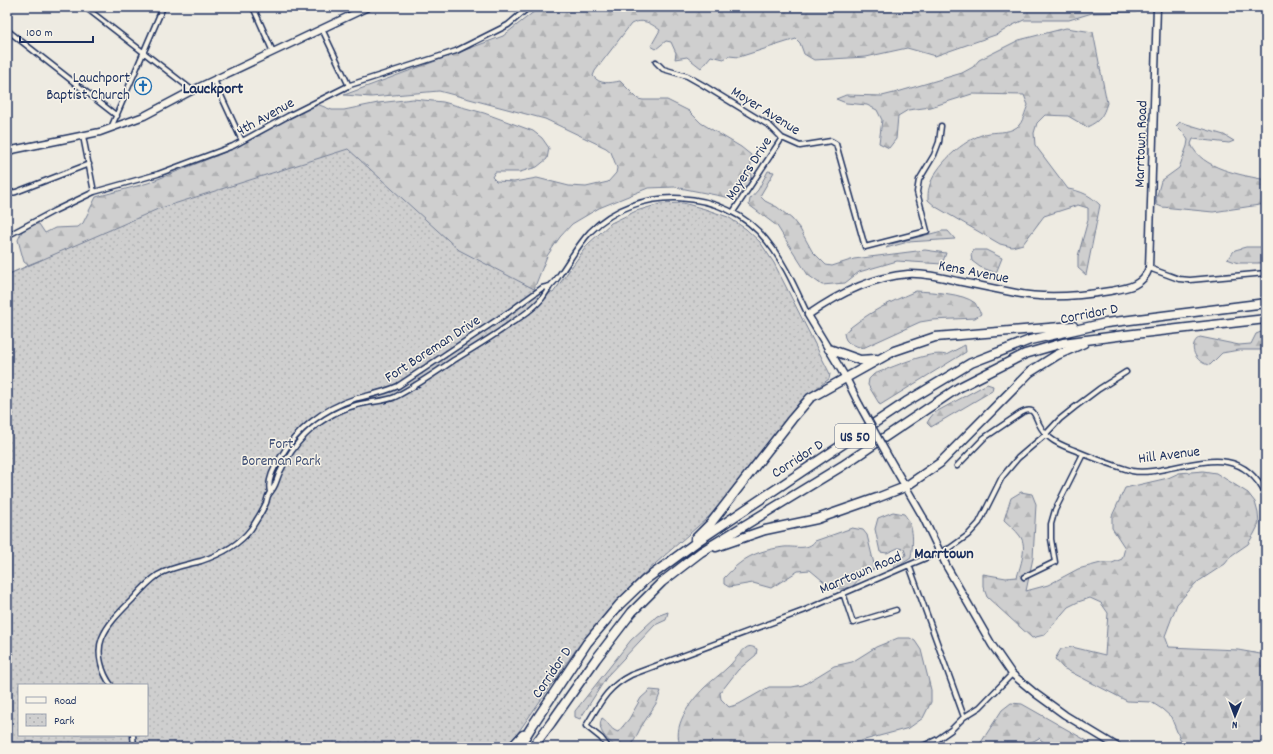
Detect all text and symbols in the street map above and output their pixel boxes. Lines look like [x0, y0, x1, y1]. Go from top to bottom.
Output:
scale bar [20, 18, 93, 44]
text: 100 m [26, 25, 53, 42]
place label: Lauchport Baptist Church [46, 68, 130, 107]
church icon: Lauchport Baptist Church [133, 76, 153, 96]
district label: Lauckport [183, 78, 243, 101]
street label: Moyer Avenue [726, 82, 804, 142]
street label: 4th Avenue [233, 93, 299, 143]
street label: Marrtown Road [1129, 100, 1155, 188]
street label: Moyers Drive [721, 132, 779, 205]
street label: Kens Avenue [937, 255, 1011, 291]
street label: Corridor D [1059, 299, 1120, 331]
street label: Fort Boreman Drive [381, 310, 486, 389]
road number: US 50 [835, 424, 875, 448]
park label: Fort Boreman Park [241, 434, 321, 473]
street label: Corridor D [768, 434, 829, 485]
street label: Hill Avenue [1137, 441, 1202, 471]
district label: Marrtown [914, 543, 974, 566]
street label: Marrtown Road [816, 547, 905, 601]
street label: Corridor D [527, 643, 578, 703]
legend [18, 684, 148, 736]
text: Road [54, 693, 76, 710]
north arrow [1215, 696, 1255, 736]
text: Park [54, 713, 75, 730]
text: N [1231, 716, 1238, 732]

